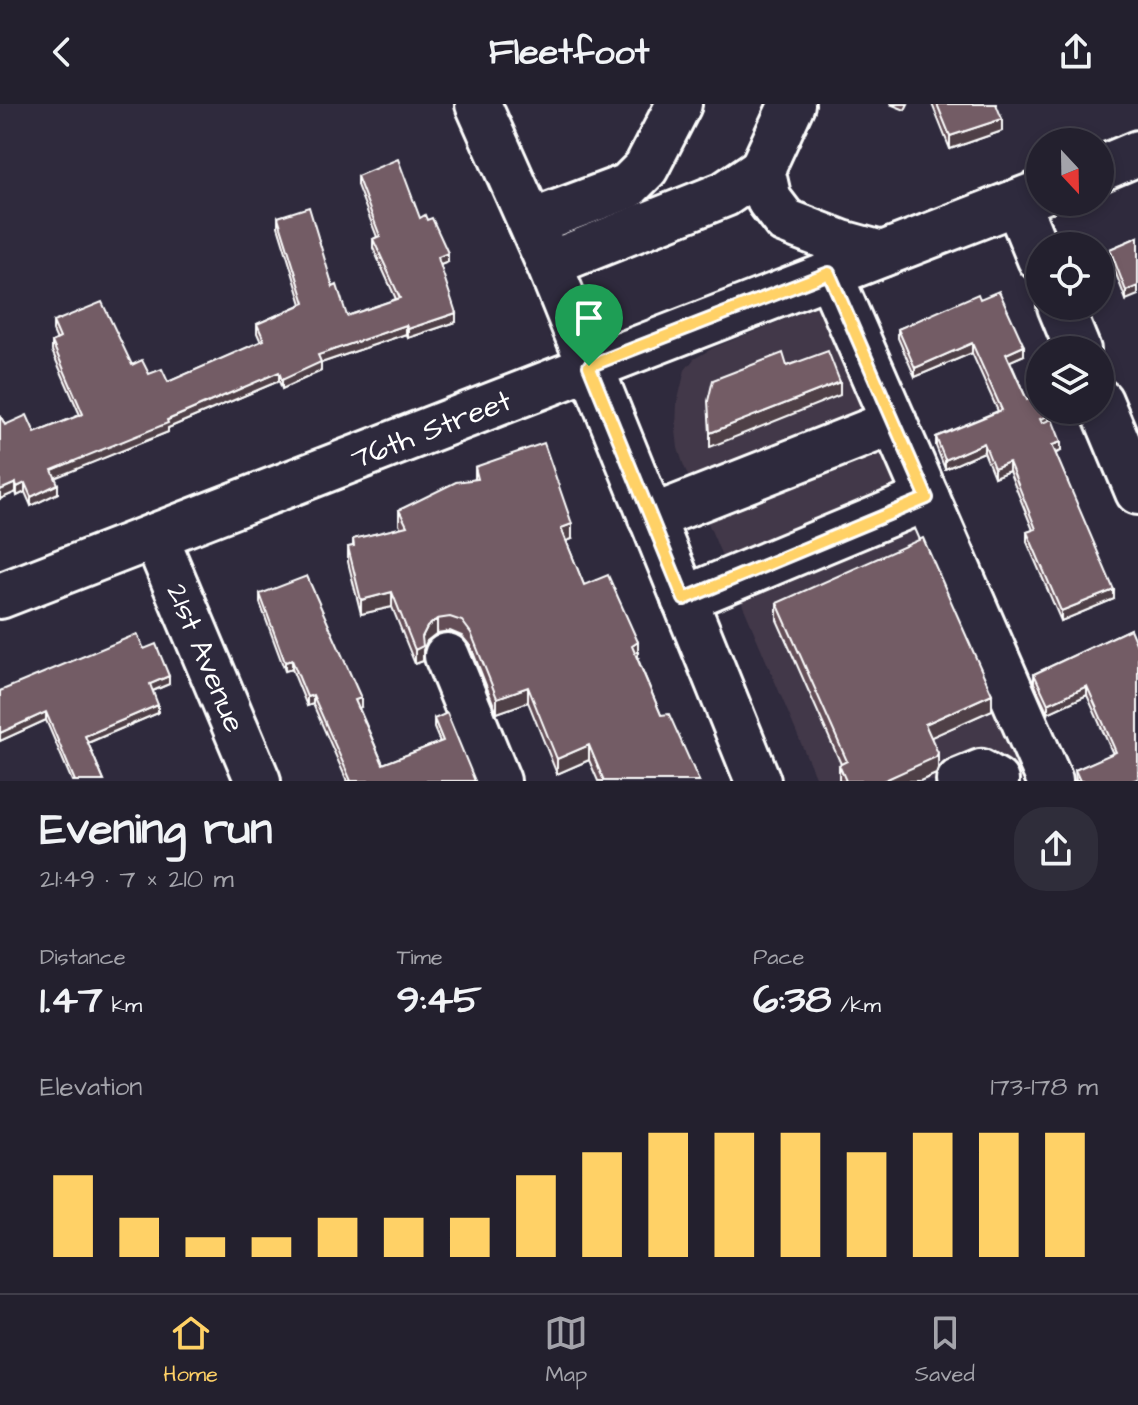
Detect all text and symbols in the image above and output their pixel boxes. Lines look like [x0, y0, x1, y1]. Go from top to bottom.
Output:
text: Fleetfoot [489, 27, 649, 78]
icon: back [40, 30, 84, 74]
icon: share [1054, 30, 1098, 74]
north arrow [1026, 128, 1114, 216]
map controls [1026, 128, 1114, 424]
button: locate [1026, 232, 1114, 320]
pin [555, 284, 623, 366]
icon: arrive [567, 296, 611, 340]
button: layers [1026, 336, 1114, 424]
street label: 76th Street [345, 380, 517, 480]
street label: 21st Avenue [155, 577, 255, 739]
text: Evening run [40, 800, 272, 861]
button: share [1014, 807, 1098, 891]
text: 21:49 · 7 × 210 m [40, 861, 234, 897]
text: Distance [40, 942, 126, 973]
text: Time [397, 942, 443, 973]
text: Pace [753, 942, 804, 973]
text: 1.47 [40, 973, 103, 1028]
text: 9:45 [397, 973, 482, 1028]
text: 6:38 [753, 973, 831, 1028]
text: km [103, 990, 142, 1021]
text: /km [831, 990, 881, 1021]
text: Elevation [40, 1069, 142, 1105]
text: 173–178 m [991, 1069, 1098, 1105]
tab: Home [163, 1311, 218, 1390]
tab: Map [544, 1311, 588, 1390]
tab: Saved [915, 1311, 975, 1390]

